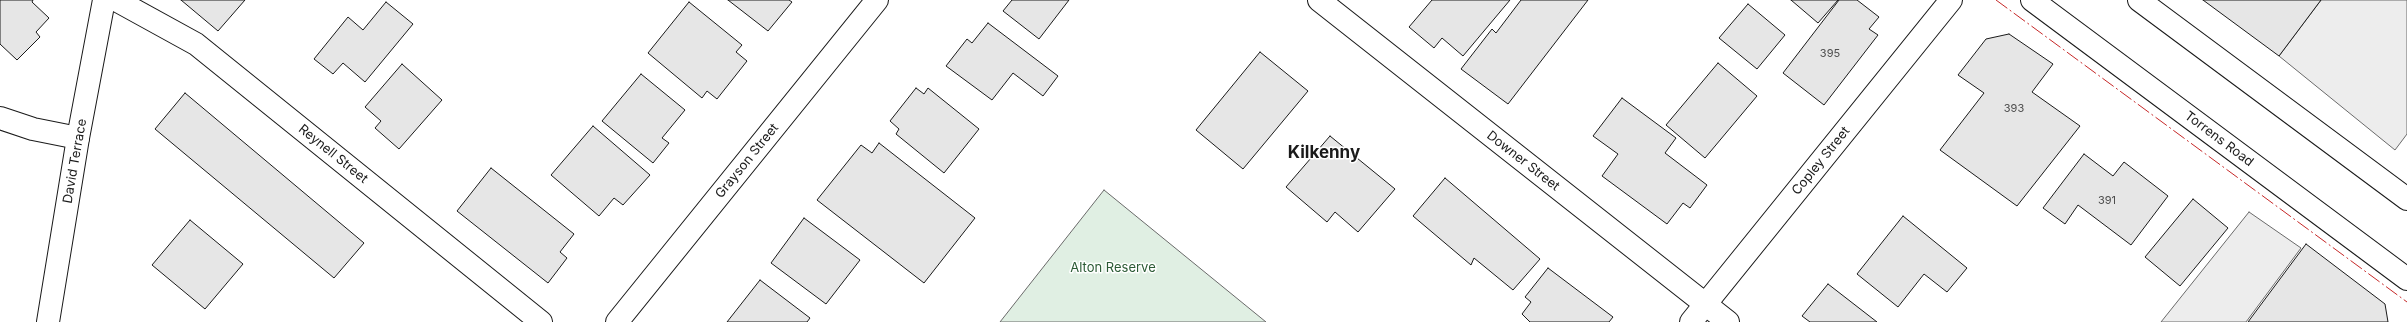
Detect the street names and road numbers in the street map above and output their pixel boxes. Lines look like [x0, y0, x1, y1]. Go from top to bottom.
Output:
street label: Torrens Road [2182, 108, 2256, 170]
street label: David Terrace [60, 117, 90, 205]
street label: Grayson Street [712, 120, 782, 202]
street label: Reynell Street [295, 121, 371, 187]
street label: Copley Street [1789, 124, 1853, 198]
street label: Downer Street [1483, 128, 1563, 194]

